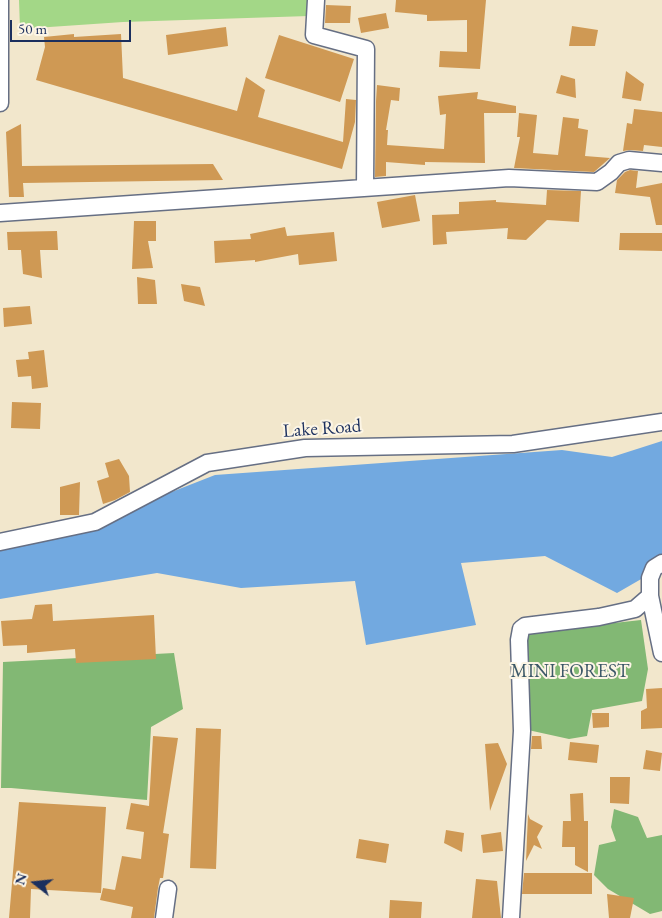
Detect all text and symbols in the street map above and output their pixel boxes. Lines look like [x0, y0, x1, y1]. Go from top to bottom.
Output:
scale bar [12, 10, 134, 42]
text: 50 m [18, 19, 47, 38]
street label: Lake Road [282, 415, 362, 443]
park label: MINI FOREST [511, 661, 629, 683]
north arrow [10, 858, 60, 908]
text: N [10, 871, 31, 887]

